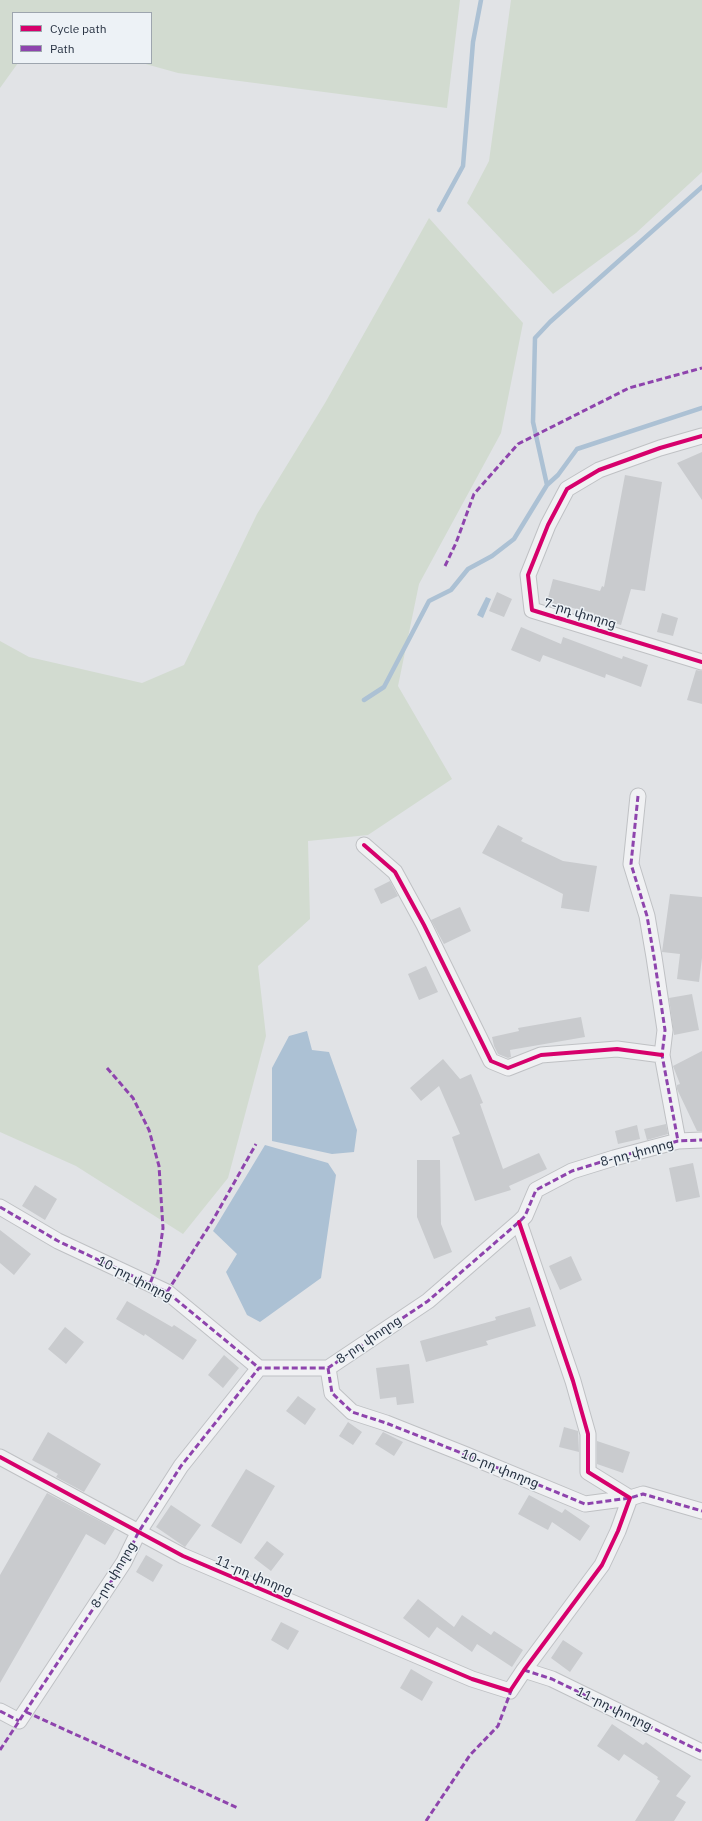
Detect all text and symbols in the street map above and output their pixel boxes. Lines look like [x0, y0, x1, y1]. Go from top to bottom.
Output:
legend [12, 12, 152, 64]
text: Cycle path [50, 21, 107, 36]
text: Path [50, 41, 75, 56]
street label: 7-րդ փողոց [542, 596, 618, 632]
street label: 8-րդ փողոց [599, 1136, 675, 1170]
street label: 10-րդ փողոց [95, 1253, 175, 1305]
street label: 8-րդ փողոց [334, 1313, 404, 1367]
street label: 10-րդ փողոց [459, 1446, 541, 1492]
street label: 8-րդ փողոց [88, 1539, 140, 1611]
street label: 11-րդ փողոց [213, 1553, 295, 1599]
street label: 11-րդ փողոց [573, 1684, 655, 1734]

